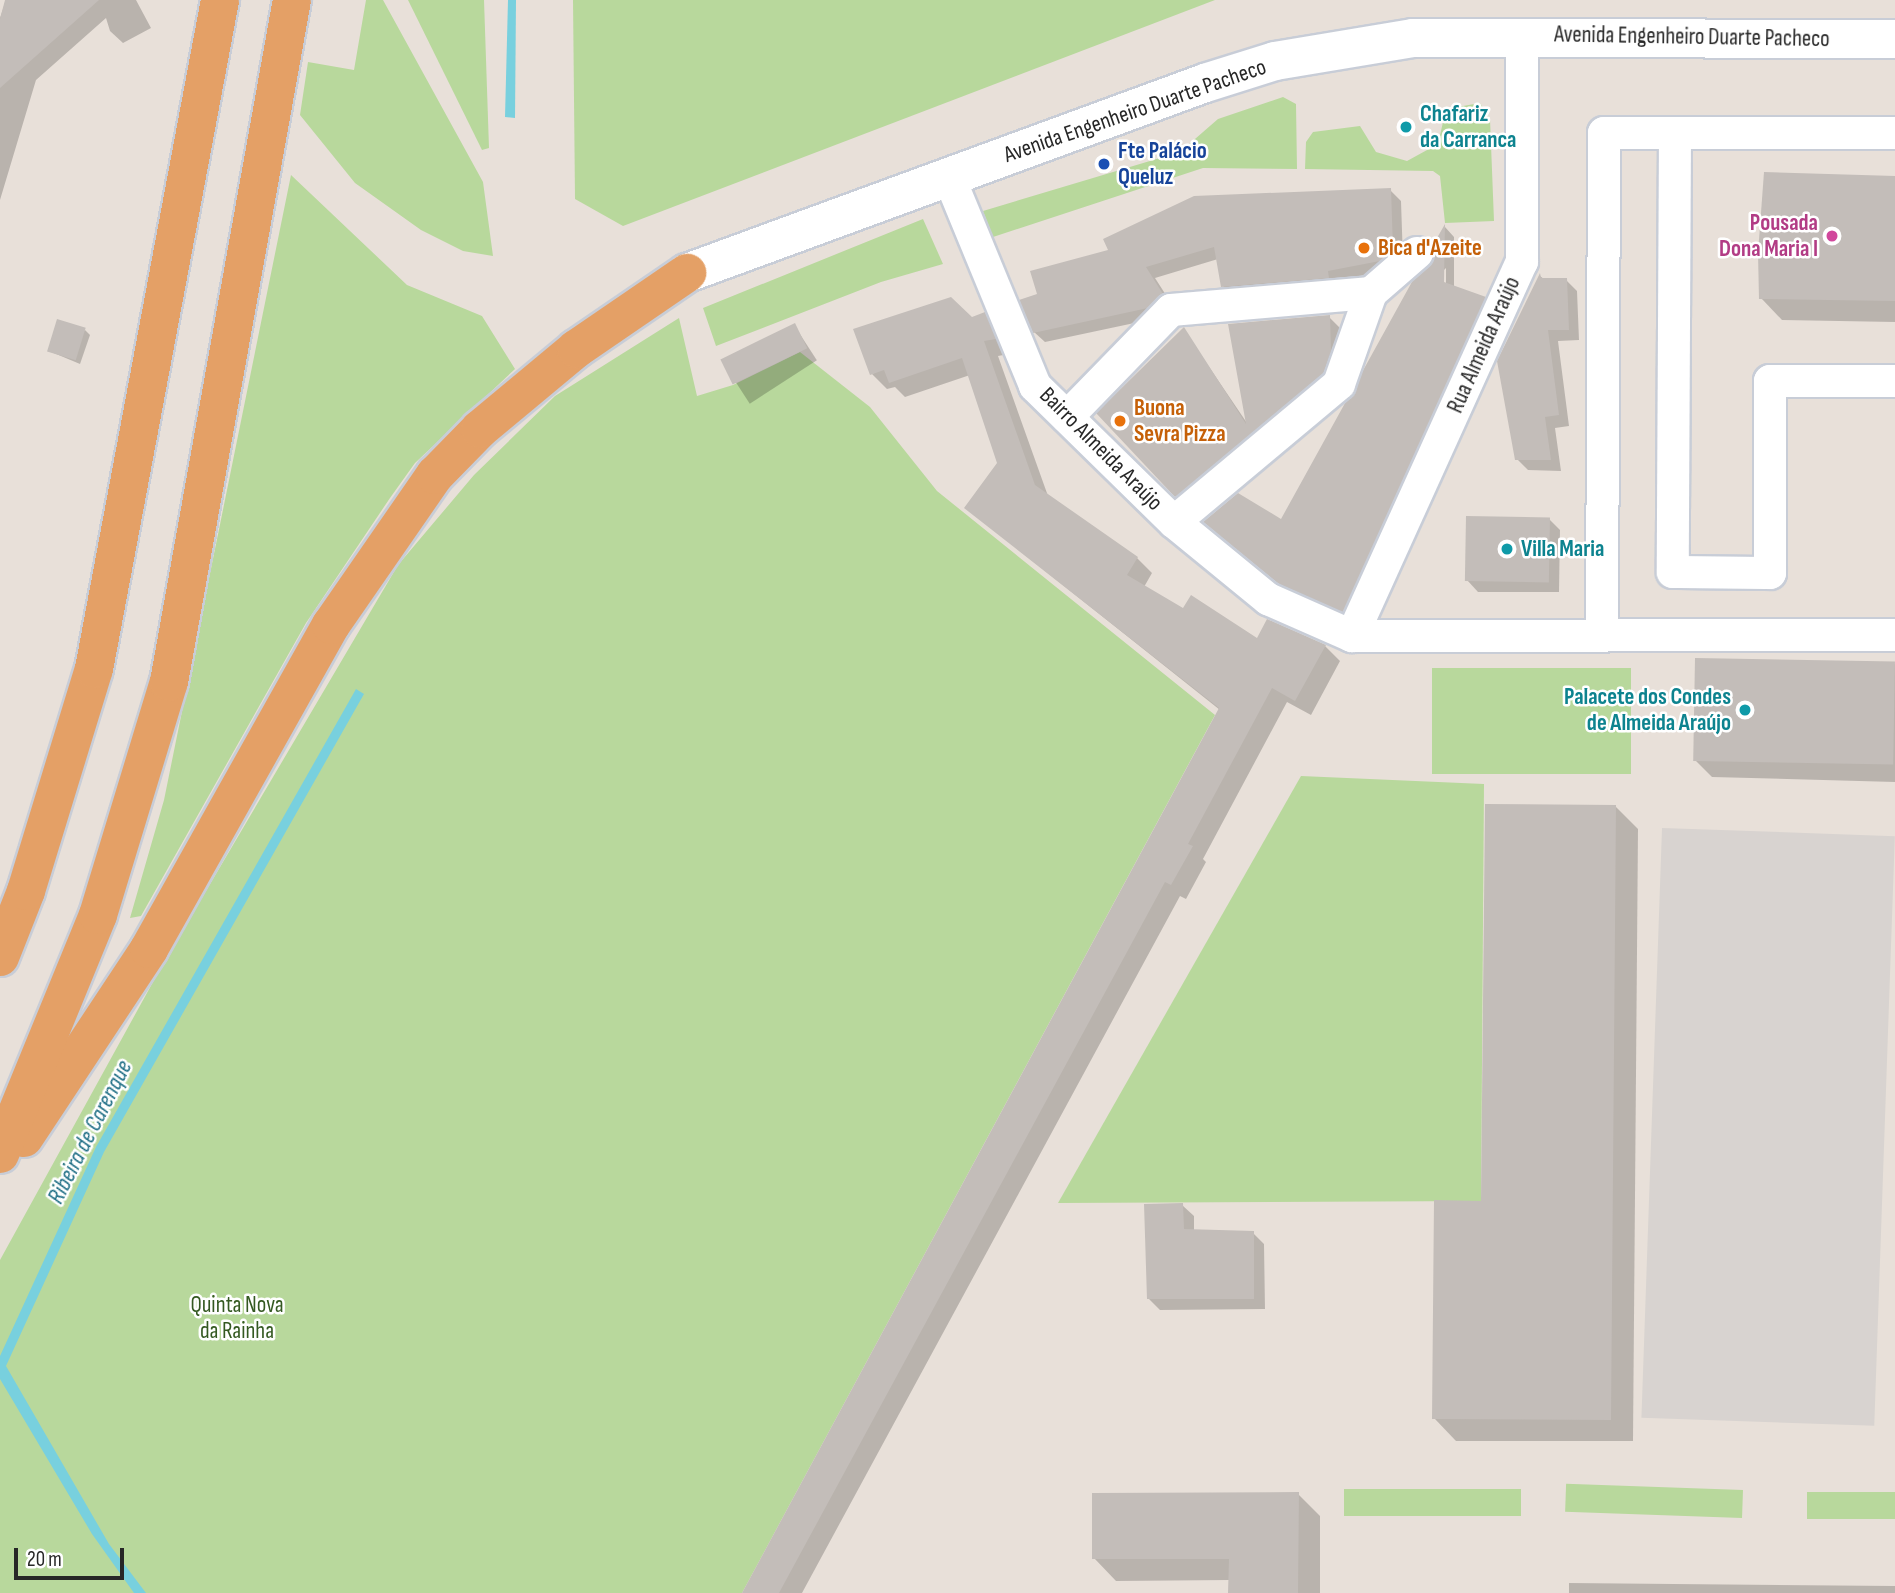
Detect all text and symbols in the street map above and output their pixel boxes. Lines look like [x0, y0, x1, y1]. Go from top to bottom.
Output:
street label: Avenida Engenheiro Duarte Pacheco [1554, 21, 1830, 53]
street label: Avenida Engenheiro Duarte Pacheco [1000, 53, 1270, 169]
place label: Chafariz da Carranca [1420, 100, 1516, 154]
marker: Chafariz da Carranca [1398, 119, 1414, 135]
place label: Fte Palácio Queluz [1118, 137, 1207, 191]
marker: Fte Palácio Queluz [1096, 156, 1112, 172]
place label: Pousada Dona Maria I [1719, 209, 1818, 263]
marker: Pousada Dona Maria I [1824, 228, 1840, 244]
place label: Bica d'Azeite [1378, 234, 1482, 262]
marker: Bica d'Azeite [1356, 240, 1372, 256]
street label: Rua Almeida Araújo [1442, 273, 1526, 417]
street label: Bairro Almeida Araújo [1034, 382, 1168, 516]
place label: Buona Sevra Pizza [1134, 394, 1226, 448]
marker: Buona Sevra Pizza [1112, 413, 1128, 429]
place label: Villa Maria [1521, 535, 1604, 563]
marker: Villa Maria [1499, 541, 1515, 557]
place label: Palacete dos Condes de Almeida Araújo [1564, 683, 1731, 737]
marker: Palacete dos Condes de Almeida Araújo [1737, 702, 1753, 718]
water label: Ribeira de Carenque [41, 1055, 139, 1209]
park label: Quinta Nova da Rainha [190, 1291, 284, 1345]
scale bar [18, 1534, 128, 1578]
text: 20 m [27, 1547, 62, 1572]

